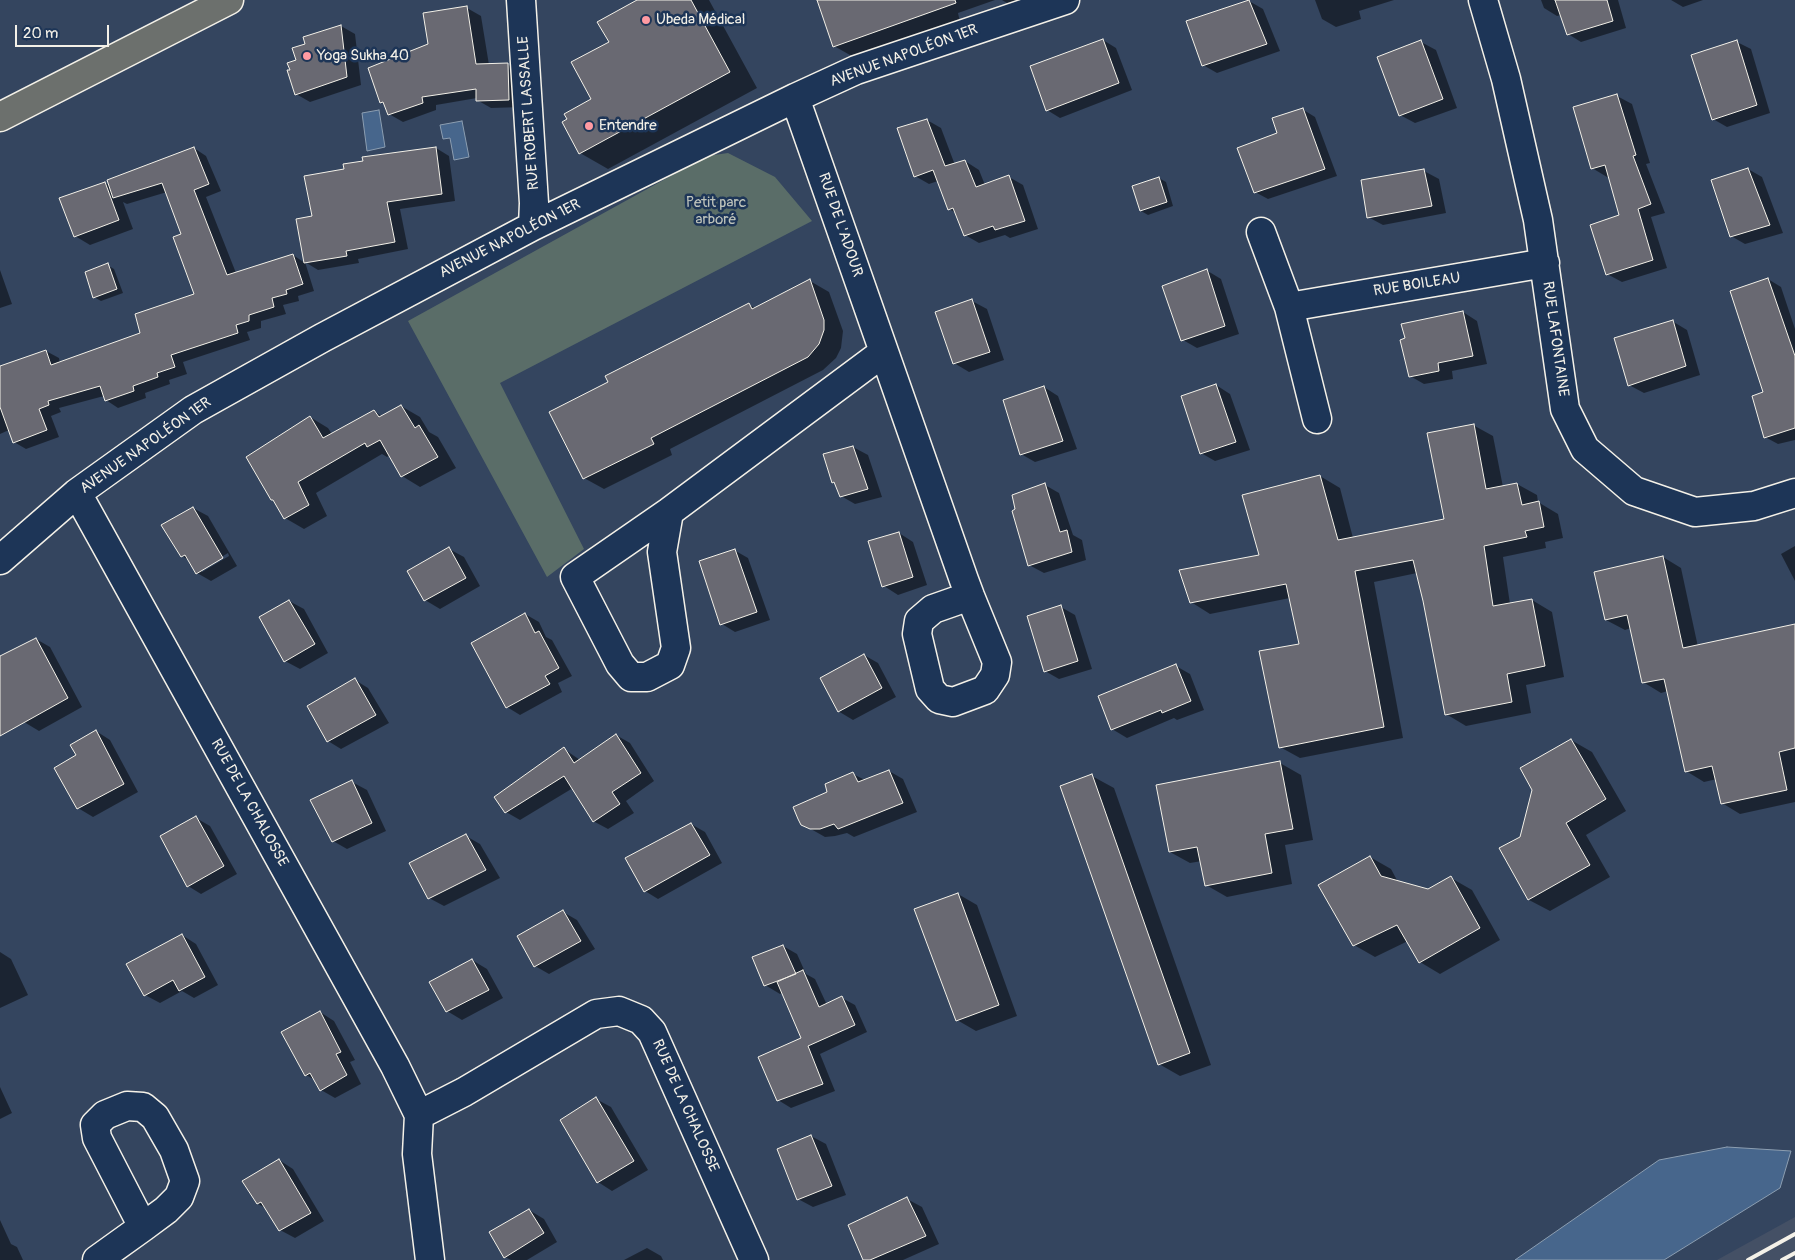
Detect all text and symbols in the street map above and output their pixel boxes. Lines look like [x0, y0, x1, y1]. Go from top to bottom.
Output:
place label: Ubeda Médical [656, 11, 745, 29]
marker: Ubeda Médical [640, 14, 652, 26]
scale bar [18, 15, 111, 47]
street label: AVENUE NAPOLÉON 1ER [828, 21, 980, 91]
text: 20 m [23, 24, 58, 43]
street label: RUE ROBERT LASSALLE [515, 35, 543, 191]
place label: Yoga Sukha 40 [317, 47, 409, 65]
marker: Yoga Sukha 40 [301, 50, 313, 62]
place label: Entendre [599, 117, 657, 135]
marker: Entendre [583, 120, 595, 132]
street label: RUE DE L'ADOUR [814, 171, 866, 279]
park label: Petit parc arboré [686, 194, 746, 229]
street label: AVENUE NAPOLÉON 1ER [437, 196, 583, 282]
street label: RUE BOILEAU [1372, 269, 1462, 301]
street label: RUE LAFONTAINE [1538, 280, 1572, 398]
street label: AVENUE NAPOLÉON 1ER [77, 394, 215, 498]
street label: RUE DE LA CHALOSSE [206, 736, 292, 870]
street label: RUE DE LA CHALOSSE [648, 1037, 722, 1175]

